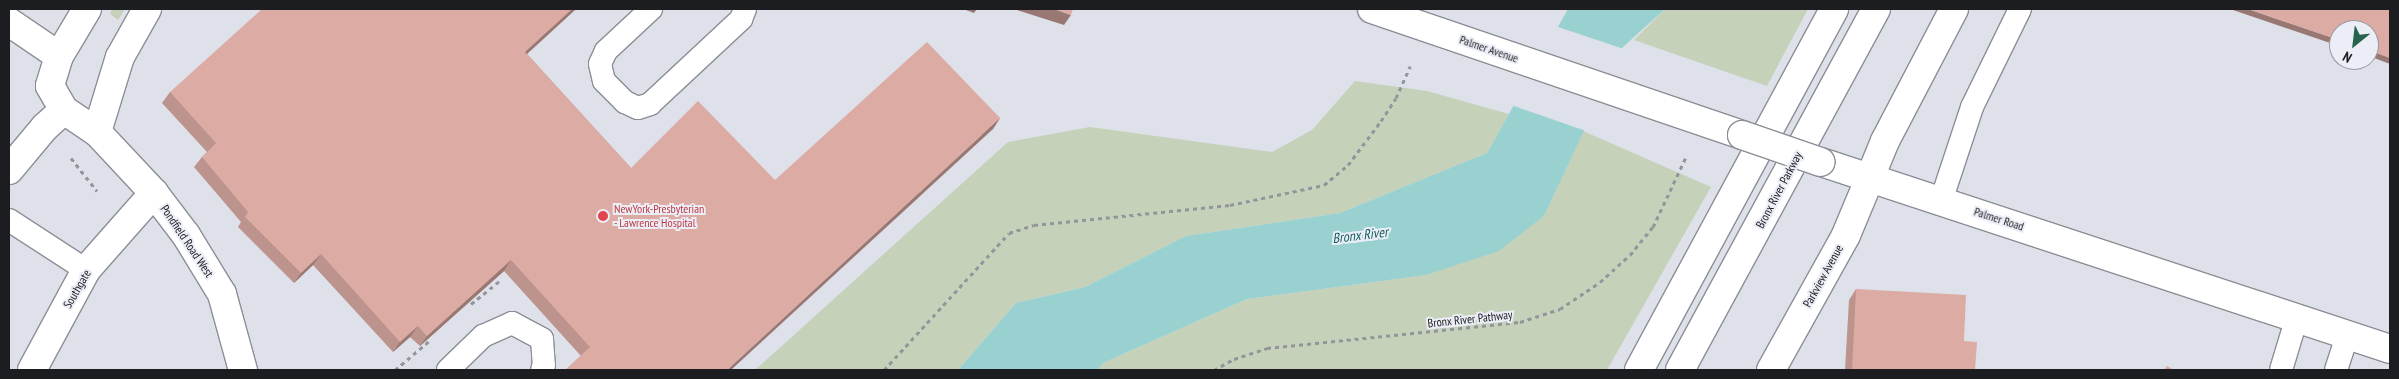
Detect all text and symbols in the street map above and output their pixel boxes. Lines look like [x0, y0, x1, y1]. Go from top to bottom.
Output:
north arrow [2329, 20, 2379, 70]
street label: Palmer Avenue [1458, 32, 1520, 66]
text: N [2340, 48, 2355, 67]
street label: Bronx River Parkway [1753, 149, 1805, 231]
street label: Pondfield Road West [157, 202, 217, 280]
place label: NewYork-Presbyterian - Lawrence Hospital [614, 202, 704, 230]
street label: Palmer Road [1972, 204, 2026, 234]
marker: NewYork-Presbyterian - Lawrence Hospital [596, 209, 610, 223]
water label: Bronx River [1331, 223, 1389, 247]
street label: Parkview Avenue [1800, 242, 1846, 310]
street label: Southgate [60, 267, 94, 311]
street label: Bronx River Pathway [1427, 307, 1513, 331]

